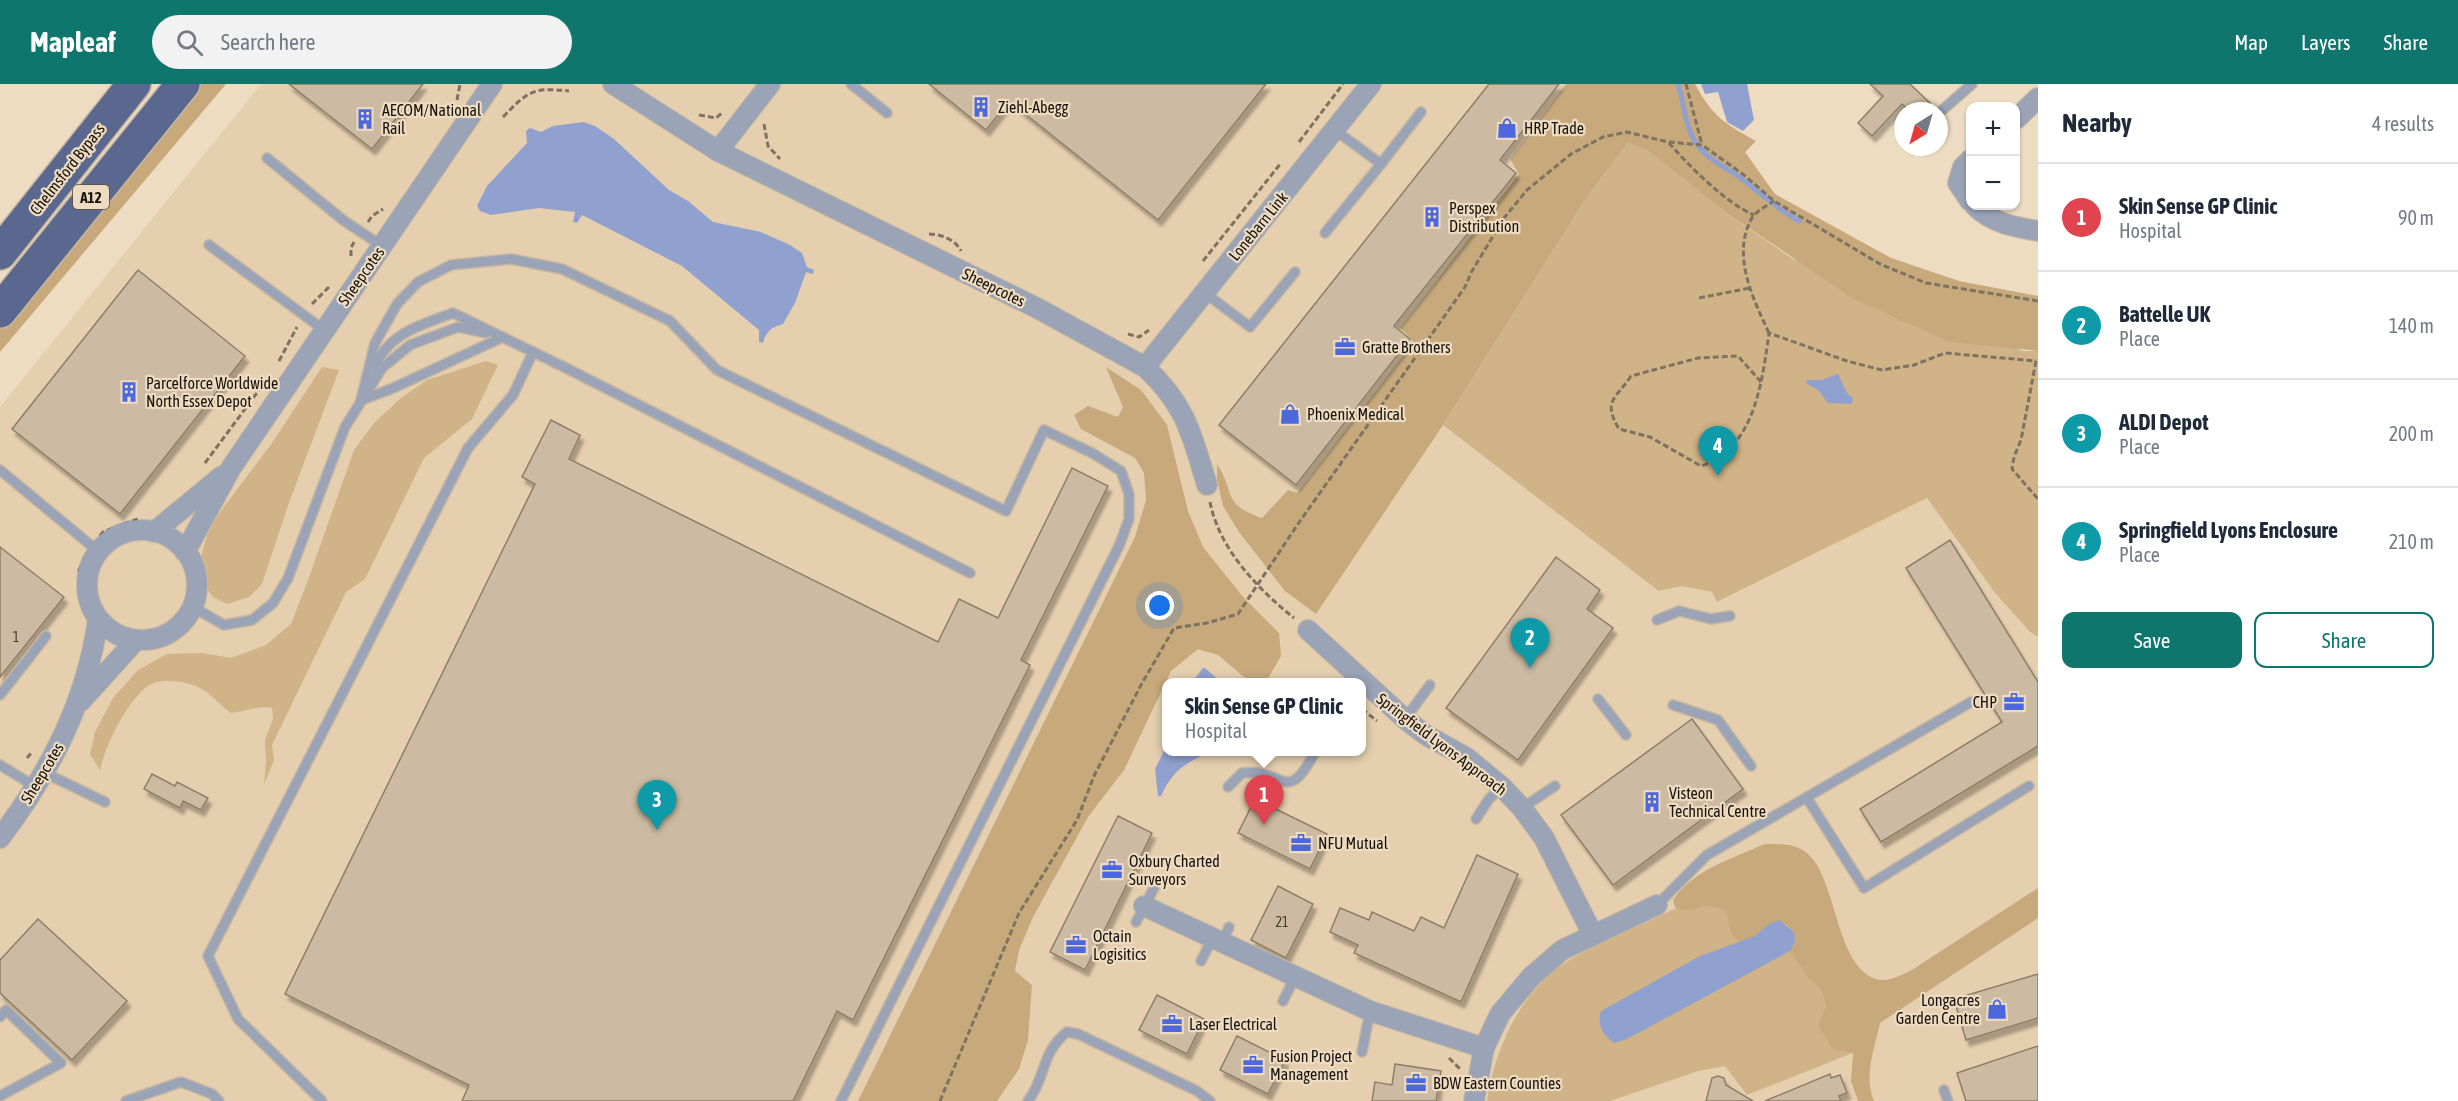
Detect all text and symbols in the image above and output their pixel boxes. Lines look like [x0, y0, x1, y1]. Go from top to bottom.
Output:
search box [152, 15, 572, 69]
text: Mapleaf [30, 26, 116, 58]
icon: search [173, 26, 206, 59]
text: Search here [221, 29, 316, 55]
text: Map [2234, 30, 2268, 54]
text: Layers [2301, 30, 2351, 54]
text: Share [2384, 30, 2428, 54]
building icon: Ziehl-Abegg [969, 95, 993, 119]
place label: Ziehl-Abegg [998, 98, 1068, 117]
place label: AECOM/National Rail [382, 101, 482, 137]
north arrow [1894, 102, 1948, 156]
map controls [1966, 102, 2020, 210]
button: + [1966, 102, 2020, 156]
building icon: AECOM/National Rail [353, 107, 377, 131]
text: Nearby [2062, 108, 2132, 138]
text: 4 results [2372, 112, 2434, 135]
shop icon: HRP Trade [1495, 116, 1519, 140]
place label: HRP Trade [1524, 119, 1584, 137]
street label: Chelmsford Bypass [26, 120, 109, 219]
button: − [1966, 156, 2020, 210]
road number: A12 [73, 185, 109, 209]
street label: Lonebarn Link [1225, 188, 1291, 264]
text: Skin Sense GP Clinic [2119, 193, 2277, 219]
place label: Perspex Distribution [1449, 199, 1519, 235]
building icon: Perspex Distribution [1420, 205, 1444, 229]
text: 1 [2077, 206, 2086, 229]
text: 90 m [2398, 206, 2434, 229]
text: Hospital [2119, 219, 2182, 242]
street label: Sheepcotes [334, 243, 389, 309]
street label: Sheepcotes [959, 264, 1029, 311]
text: Battelle UK [2119, 301, 2210, 327]
text: 2 [2077, 314, 2086, 337]
text: 140 m [2389, 314, 2434, 337]
text: Place [2119, 327, 2160, 350]
office icon: Gratte Brothers [1333, 335, 1357, 359]
place label: Gratte Brothers [1362, 338, 1451, 356]
place label: Parcelforce Worldwide North Essex Depot [146, 374, 278, 411]
building icon: Parcelforce Worldwide North Essex Depot [117, 380, 141, 404]
shop icon: Phoenix Medical [1278, 402, 1302, 426]
place label: Phoenix Medical [1307, 405, 1405, 423]
text: ALDI Depot [2119, 409, 2209, 435]
text: 3 [2077, 422, 2086, 445]
text: 200 m [2389, 422, 2434, 445]
pin: 4 [1698, 426, 1738, 476]
text: Place [2119, 435, 2160, 458]
text: Springfield Lyons Enclosure [2119, 517, 2338, 543]
text: 4 [2077, 530, 2086, 553]
text: 210 m [2389, 530, 2434, 553]
text: Place [2119, 543, 2160, 566]
your location [1145, 591, 1174, 620]
button: Save [2062, 612, 2242, 668]
button: Share [2254, 612, 2434, 668]
pin: 2 [1510, 618, 1550, 668]
house number: 1 [13, 629, 19, 645]
popup [1162, 678, 1366, 756]
street label: Springfield Lyons Approach [1373, 689, 1511, 800]
office icon: CHP [2002, 690, 2026, 714]
text: Skin Sense GP Clinic [1185, 693, 1343, 719]
place label: CHP [1973, 693, 1997, 711]
text: Hospital [1185, 719, 1247, 742]
street label: Sheepcotes [17, 739, 68, 807]
pin: 1 [1244, 776, 1284, 825]
pin: 3 [638, 780, 676, 830]
place label: Visteon Technical Centre [1669, 784, 1766, 820]
building icon: Visteon Technical Centre [1640, 790, 1664, 814]
office icon: NFU Mutual [1289, 831, 1313, 855]
place label: NFU Mutual [1318, 834, 1389, 852]
place label: Oxbury Charted Surveyors [1129, 852, 1220, 889]
office icon: Oxbury Charted Surveyors [1100, 858, 1124, 882]
house number: 21 [1275, 914, 1289, 930]
place label: Octain Logisitics [1093, 927, 1147, 964]
office icon: Octain Logisitics [1064, 933, 1088, 957]
place label: Longacres Garden Centre [1896, 991, 1980, 1027]
shop icon: Longacres Garden Centre [1985, 997, 2009, 1021]
office icon: Laser Electrical [1160, 1012, 1184, 1036]
place label: Laser Electrical [1189, 1015, 1278, 1033]
place label: Fusion Project Management [1270, 1047, 1353, 1084]
office icon: Fusion Project Management [1241, 1053, 1265, 1077]
office icon: BDW Eastern Counties [1404, 1071, 1428, 1095]
place label: BDW Eastern Counties [1433, 1074, 1561, 1092]

